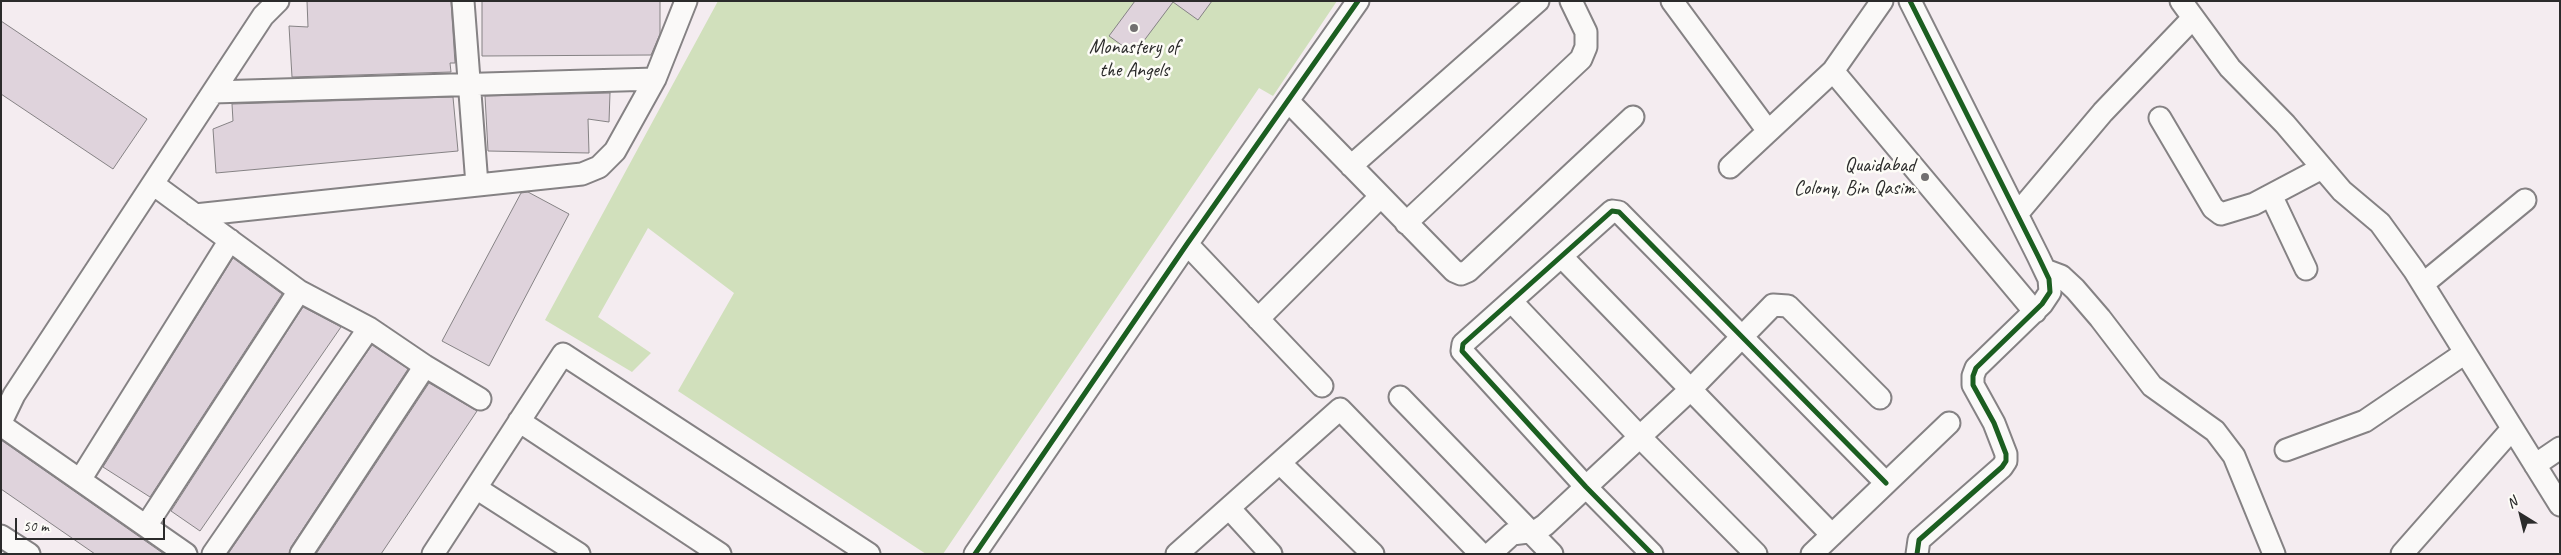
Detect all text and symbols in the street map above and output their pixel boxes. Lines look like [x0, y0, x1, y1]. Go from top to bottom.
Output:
marker: Monastery of the Angels [1128, 22, 1140, 34]
place label: Monastery of the Angels [1089, 36, 1179, 83]
place label: Quaidabad Colony, Bin Qasim [1794, 154, 1915, 201]
marker: Quaidabad Colony, Bin Qasim [1919, 171, 1931, 183]
north arrow [2496, 490, 2546, 540]
text: N [2503, 493, 2520, 512]
scale bar [18, 508, 168, 540]
text: 50 m [23, 517, 49, 536]

